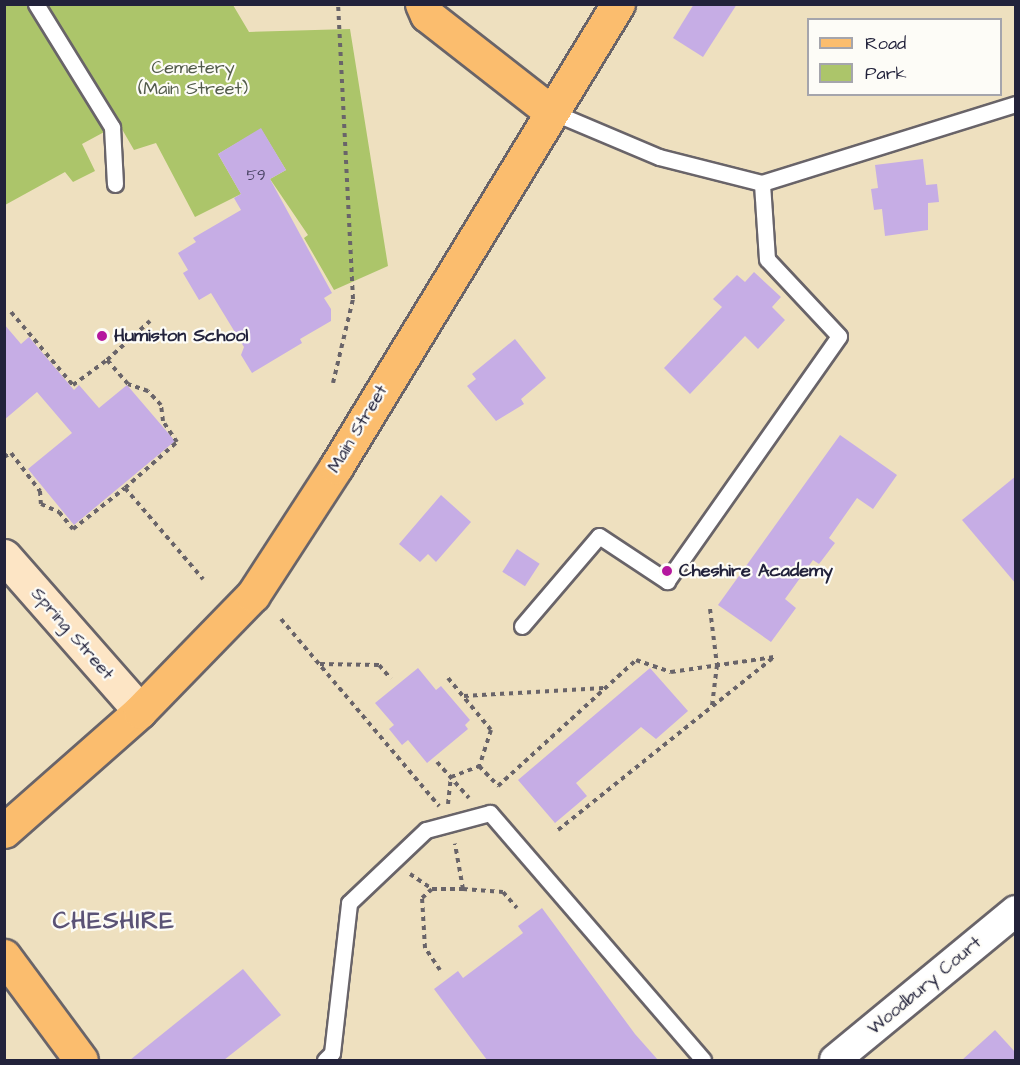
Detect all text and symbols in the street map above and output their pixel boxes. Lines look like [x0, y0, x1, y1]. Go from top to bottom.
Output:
legend [807, 18, 1002, 96]
text: Road [865, 31, 906, 56]
park label: Cemetery (Main Street) [138, 58, 248, 100]
text: Park [865, 61, 907, 86]
house number: 59 [246, 167, 266, 185]
place label: Humiston School [114, 325, 248, 347]
marker: Humiston School [95, 329, 109, 343]
street label: Main Street [323, 381, 393, 477]
place label: Cheshire Academy [679, 560, 833, 582]
marker: Cheshire Academy [660, 564, 674, 578]
street label: Spring Street [26, 583, 118, 685]
district label: CHESHIRE [53, 908, 175, 936]
street label: Woodbury Court [864, 932, 986, 1040]

